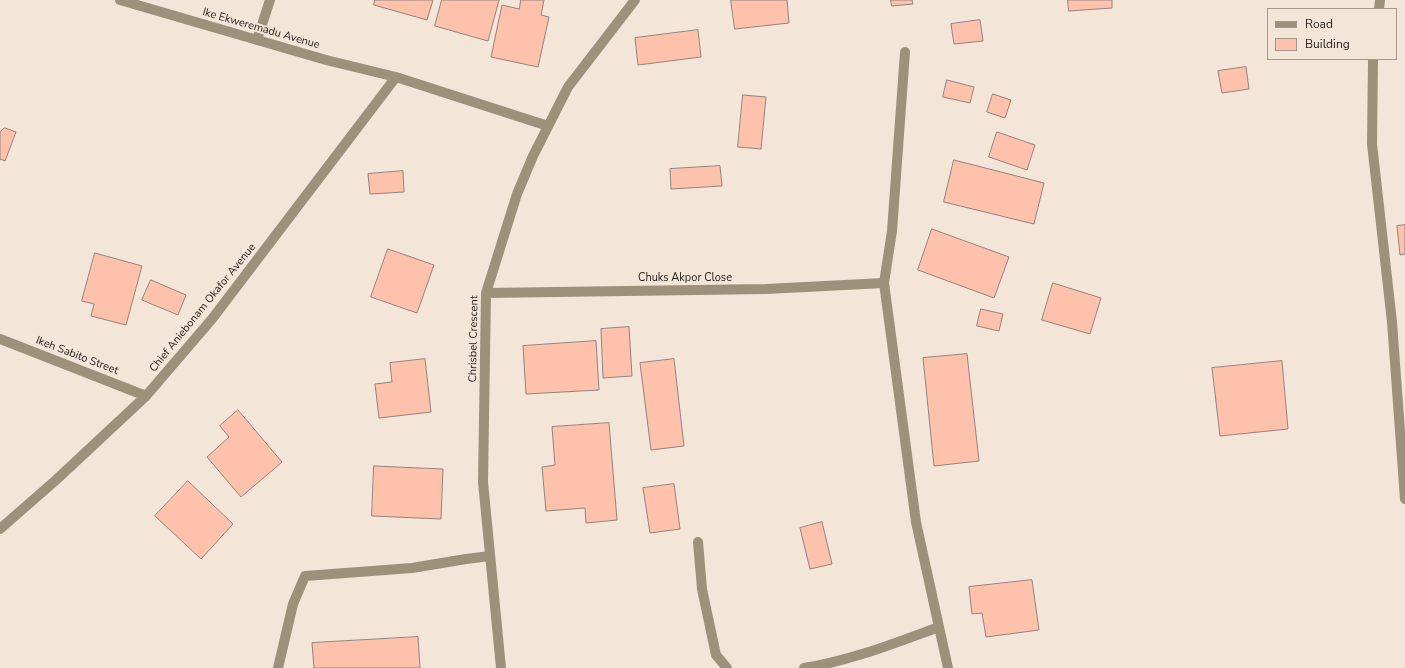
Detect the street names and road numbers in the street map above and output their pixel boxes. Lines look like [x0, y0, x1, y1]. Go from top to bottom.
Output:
street label: Ike Ekweremadu Avenue [201, 6, 321, 52]
street label: Chief Aniebonam Okafor Avenue [147, 241, 259, 375]
street label: Chuks Akpor Close [638, 271, 732, 285]
street label: Chrisbel Crescent [467, 295, 481, 383]
street label: Ikeh Sabito Street [34, 334, 120, 378]

